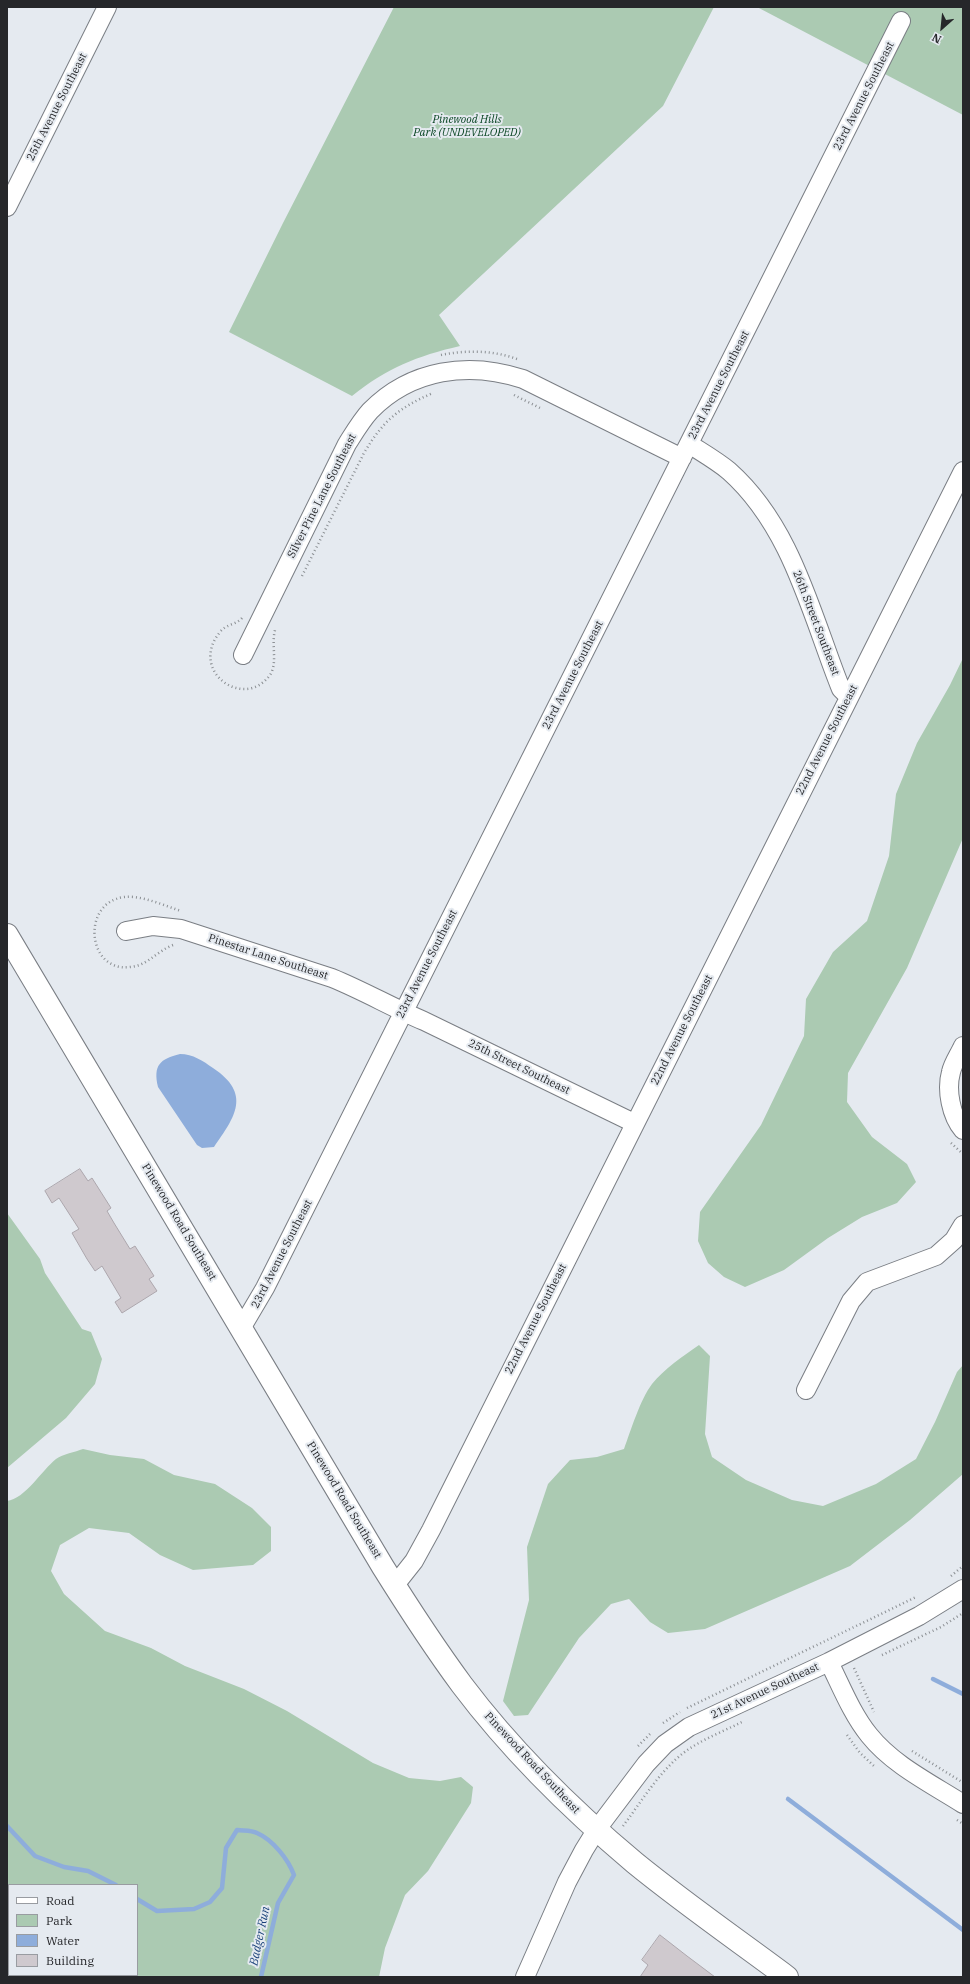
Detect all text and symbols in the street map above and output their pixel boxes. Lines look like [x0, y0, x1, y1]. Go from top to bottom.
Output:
north arrow [922, 8, 962, 48]
text: N [930, 30, 944, 47]
street label: 23rd Avenue Southeast [831, 40, 897, 152]
street label: 25th Avenue Southeast [24, 51, 90, 163]
park label: Pinewood Hills Park (UNDEVELOPED) [413, 113, 521, 139]
street label: 23rd Avenue Southeast [686, 329, 752, 441]
street label: Silver Pine Lane Southeast [285, 432, 359, 560]
street label: 26th Street Southeast [790, 569, 842, 677]
street label: 23rd Avenue Southeast [540, 619, 606, 731]
street label: 22nd Avenue Southeast [793, 683, 861, 797]
street label: 23rd Avenue Southeast [394, 908, 460, 1020]
street label: Pinestar Lane Southeast [206, 931, 330, 983]
street label: 22nd Avenue Southeast [648, 973, 716, 1087]
street label: 25th Street Southeast [466, 1037, 572, 1097]
street label: Pinewood Road Southeast [139, 1161, 219, 1283]
street label: 23rd Avenue Southeast [249, 1198, 315, 1310]
street label: 22nd Avenue Southeast [502, 1262, 570, 1376]
street label: Pinewood Road Southeast [304, 1439, 384, 1561]
street label: 21st Avenue Southeast [709, 1660, 821, 1722]
street label: Pinewood Road Southeast [482, 1710, 582, 1816]
legend [8, 1884, 138, 1976]
text: Road [46, 1893, 75, 1908]
water label: Badger Run [247, 1905, 273, 1967]
text: Park [46, 1913, 72, 1928]
text: Water [46, 1933, 79, 1948]
text: Building [46, 1953, 94, 1968]

